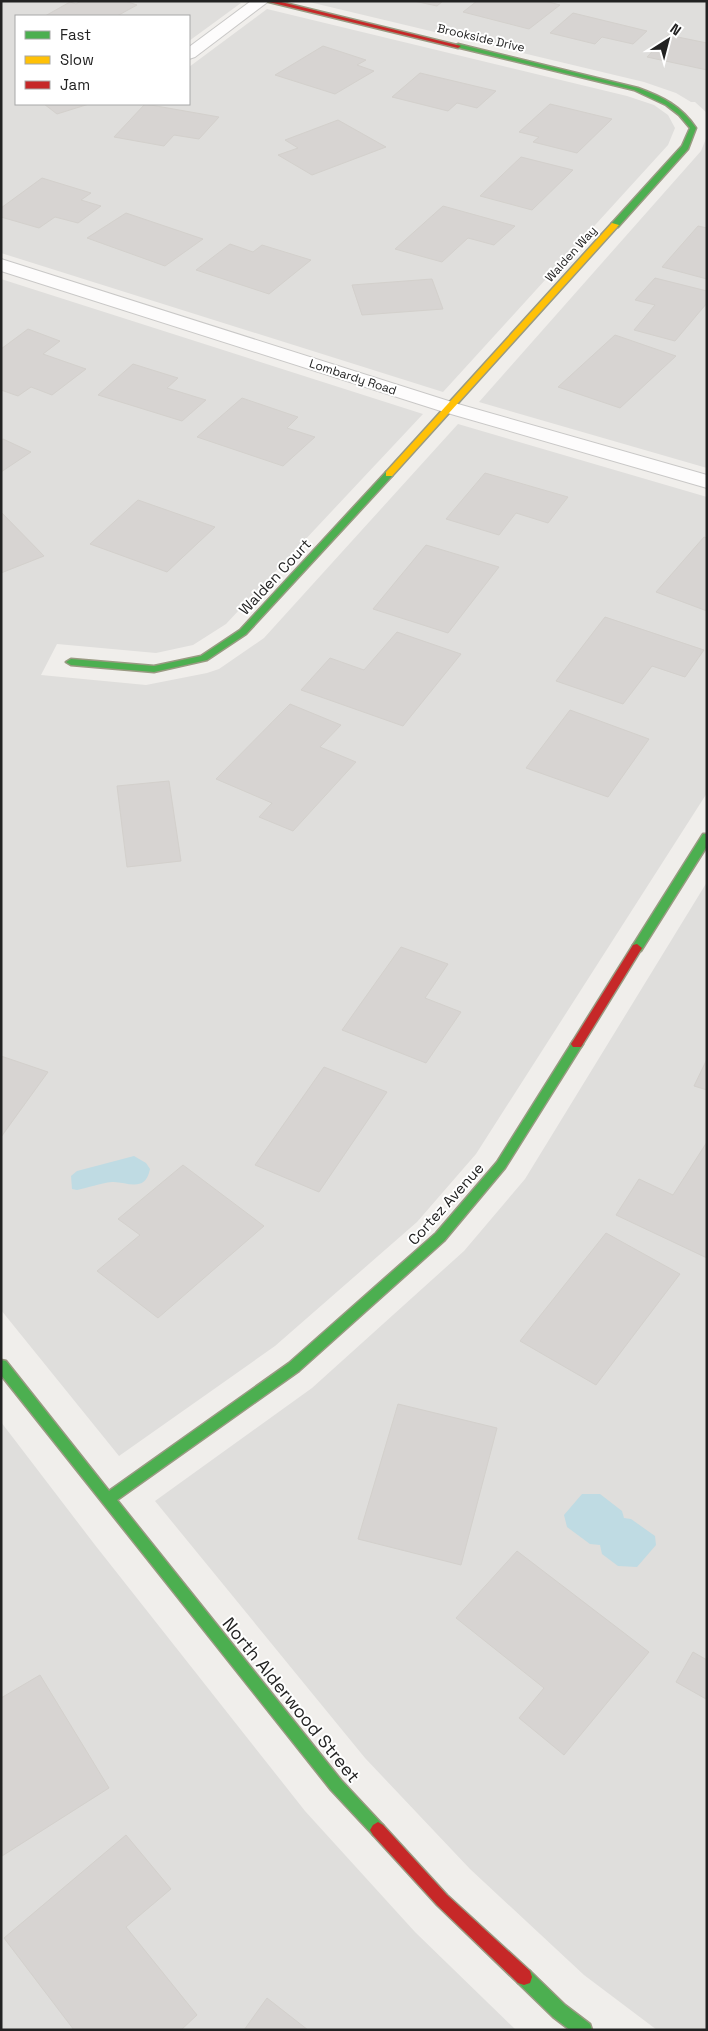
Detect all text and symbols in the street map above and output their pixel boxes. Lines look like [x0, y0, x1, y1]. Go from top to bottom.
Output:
legend [15, 15, 190, 105]
north arrow [643, 15, 693, 65]
text: N [667, 19, 685, 40]
street label: Brookside Drive [436, 20, 526, 56]
text: Fast [60, 25, 91, 44]
text: Slow [60, 50, 94, 69]
text: Jam [60, 75, 90, 94]
street label: Walden Way [542, 223, 600, 285]
street label: Lombardy Road [307, 355, 399, 399]
street label: Walden Court [234, 534, 315, 619]
street label: Cortez Avenue [404, 1158, 488, 1249]
street label: North Alderwood Street [218, 1612, 365, 1787]

